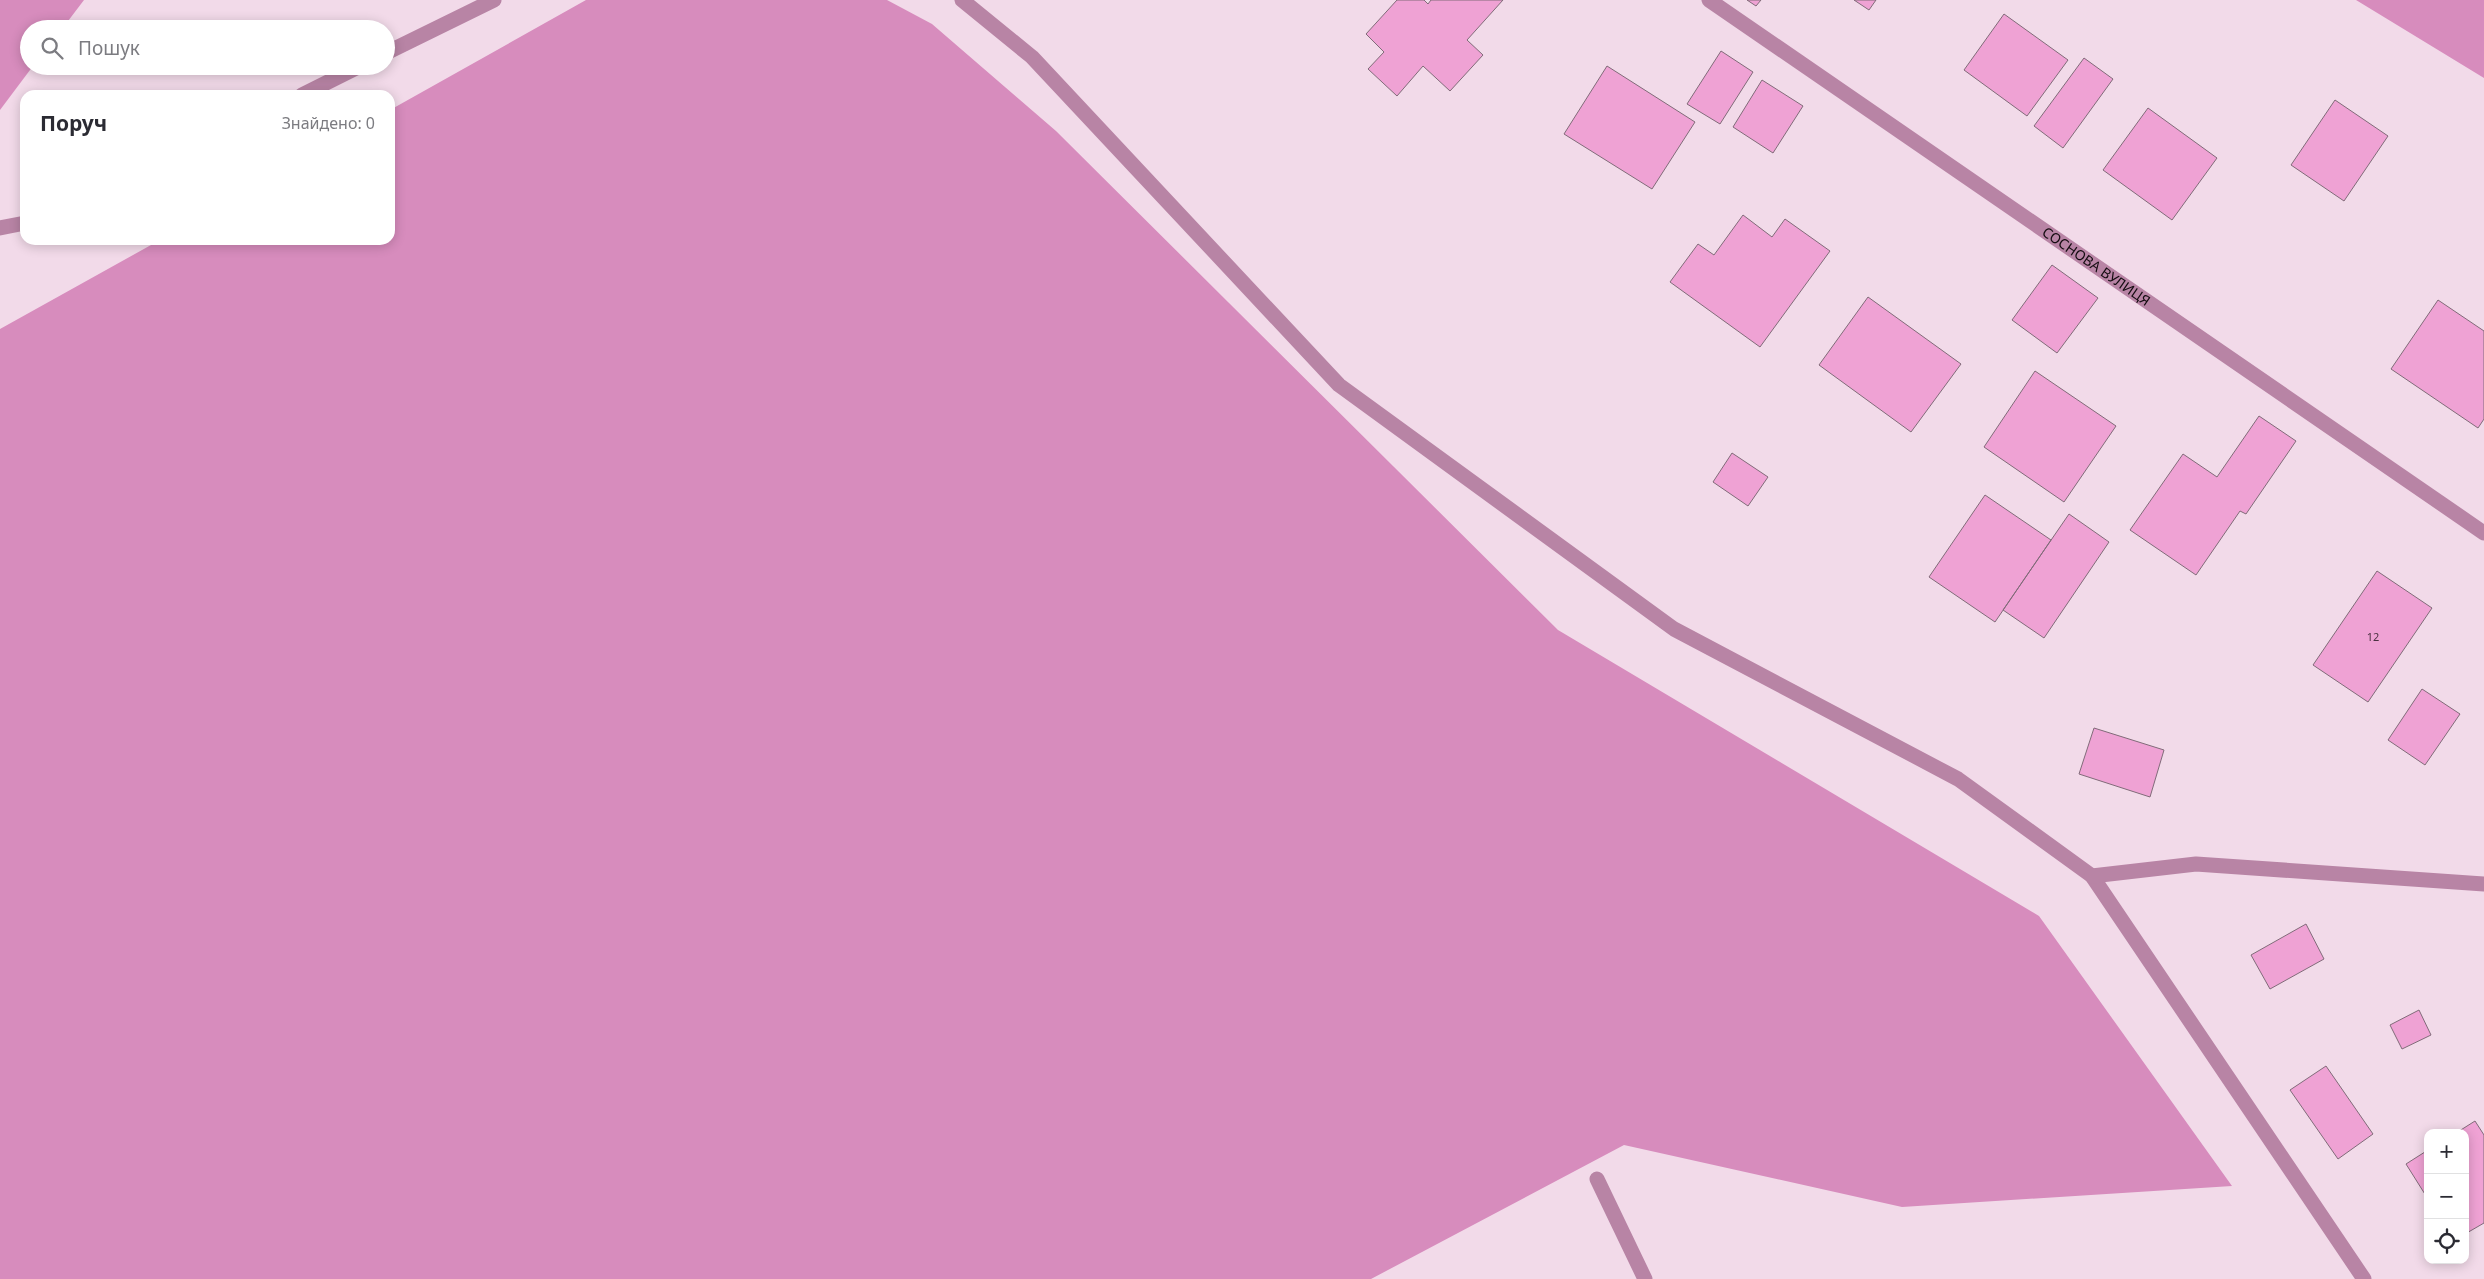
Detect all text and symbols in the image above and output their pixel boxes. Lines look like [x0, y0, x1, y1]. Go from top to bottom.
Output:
search box [20, 20, 395, 75]
icon: search [38, 34, 66, 62]
text: Пошук [78, 35, 140, 61]
text: Поруч [40, 109, 107, 137]
text: Знайдено: 0 [282, 112, 375, 134]
street label: СОСНОВА ВУЛИЦЯ [2039, 222, 2154, 310]
house number: 12 [2367, 629, 2379, 644]
map controls [2424, 1129, 2469, 1264]
button: + [2424, 1129, 2469, 1174]
button: − [2424, 1174, 2469, 1219]
button: locate [2424, 1219, 2469, 1264]

